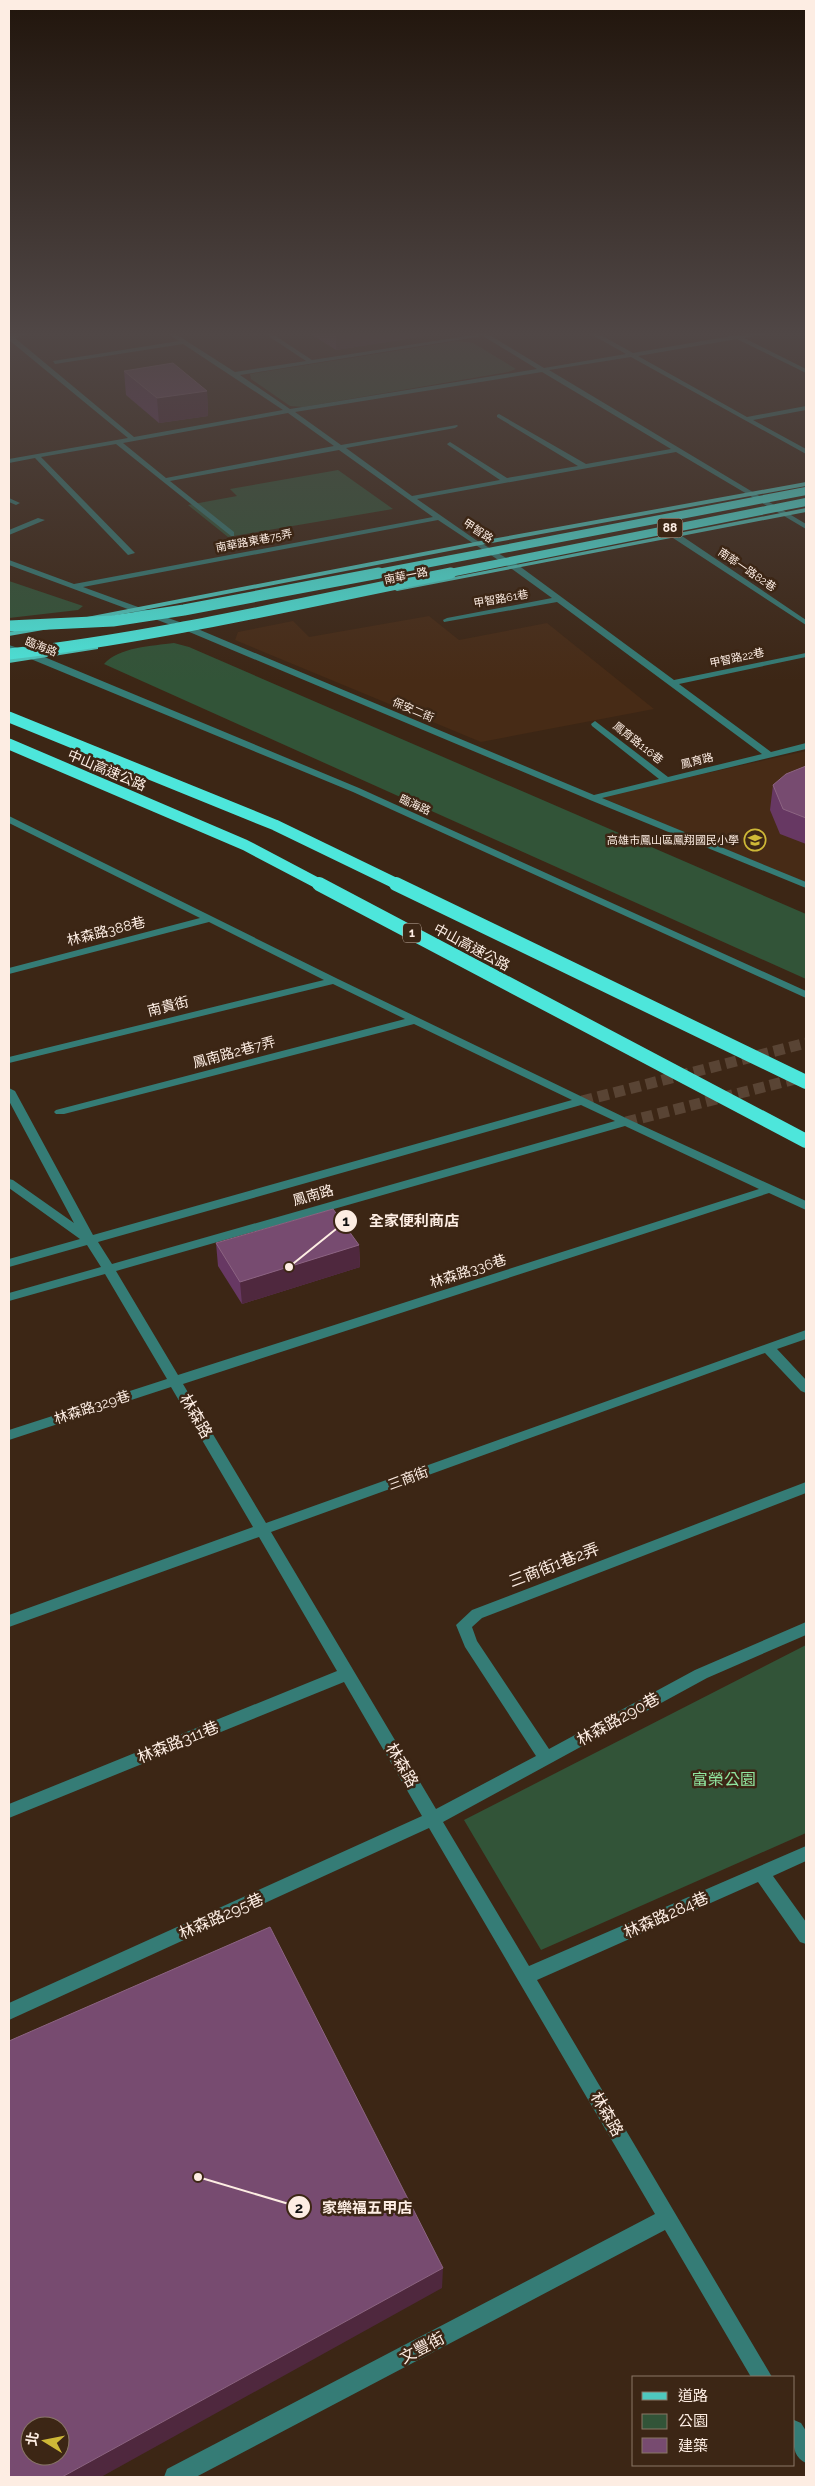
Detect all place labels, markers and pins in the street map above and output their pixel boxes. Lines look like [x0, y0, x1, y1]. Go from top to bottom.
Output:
school or university icon: 高雄市鳳山區鳳翔國民小學 [743, 828, 767, 852]
place label: 高雄市鳳山區鳳翔國民小學 [607, 834, 739, 847]
callout: 全家便利商店 [334, 1206, 469, 1236]
callout: 家樂福五甲店 [287, 2192, 422, 2222]

